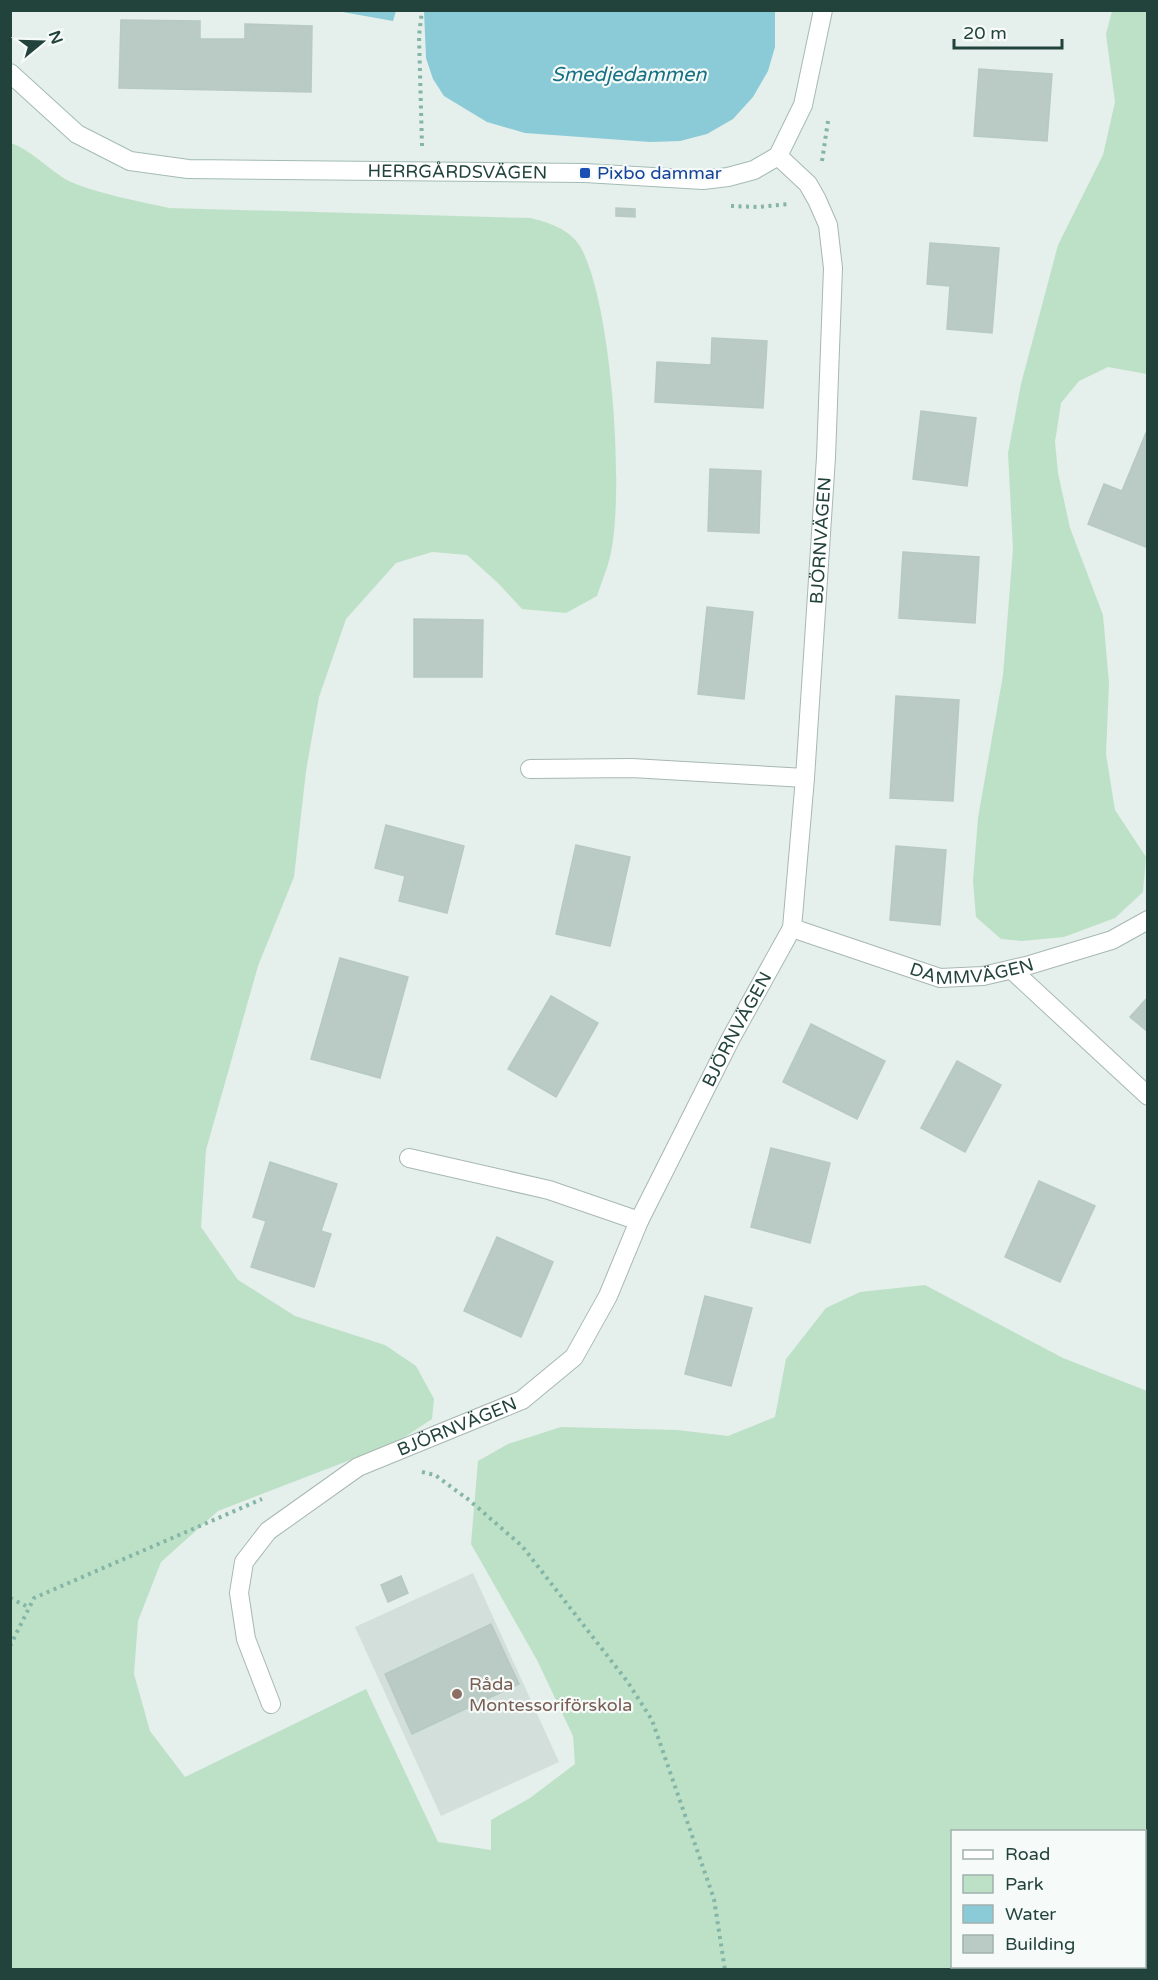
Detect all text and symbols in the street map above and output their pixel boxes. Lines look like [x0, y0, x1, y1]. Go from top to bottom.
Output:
north arrow [12, 12, 72, 72]
scale bar [954, 12, 1062, 50]
text: 20 m [963, 22, 1007, 44]
text: N [44, 28, 67, 47]
water label: Smedjedammen [552, 63, 707, 87]
street label: HERRGÅRDSVÄGEN [367, 160, 547, 184]
place label: Pixbo dammar [597, 162, 722, 184]
marker: Pixbo dammar [578, 166, 592, 180]
street label: BJÖRNVÄGEN [805, 476, 836, 605]
street label: DAMMVÄGEN [907, 953, 1036, 989]
street label: BJÖRNVÄGEN [697, 968, 776, 1091]
street label: BJÖRNVÄGEN [394, 1392, 520, 1461]
place label: Råda Montessoriförskola [469, 1673, 632, 1716]
marker: Råda Montessoriförskola [450, 1687, 464, 1701]
legend [951, 1830, 1146, 1968]
text: Road [1005, 1843, 1050, 1865]
text: Park [1005, 1873, 1044, 1895]
text: Water [1005, 1903, 1056, 1925]
text: Building [1005, 1933, 1075, 1955]

